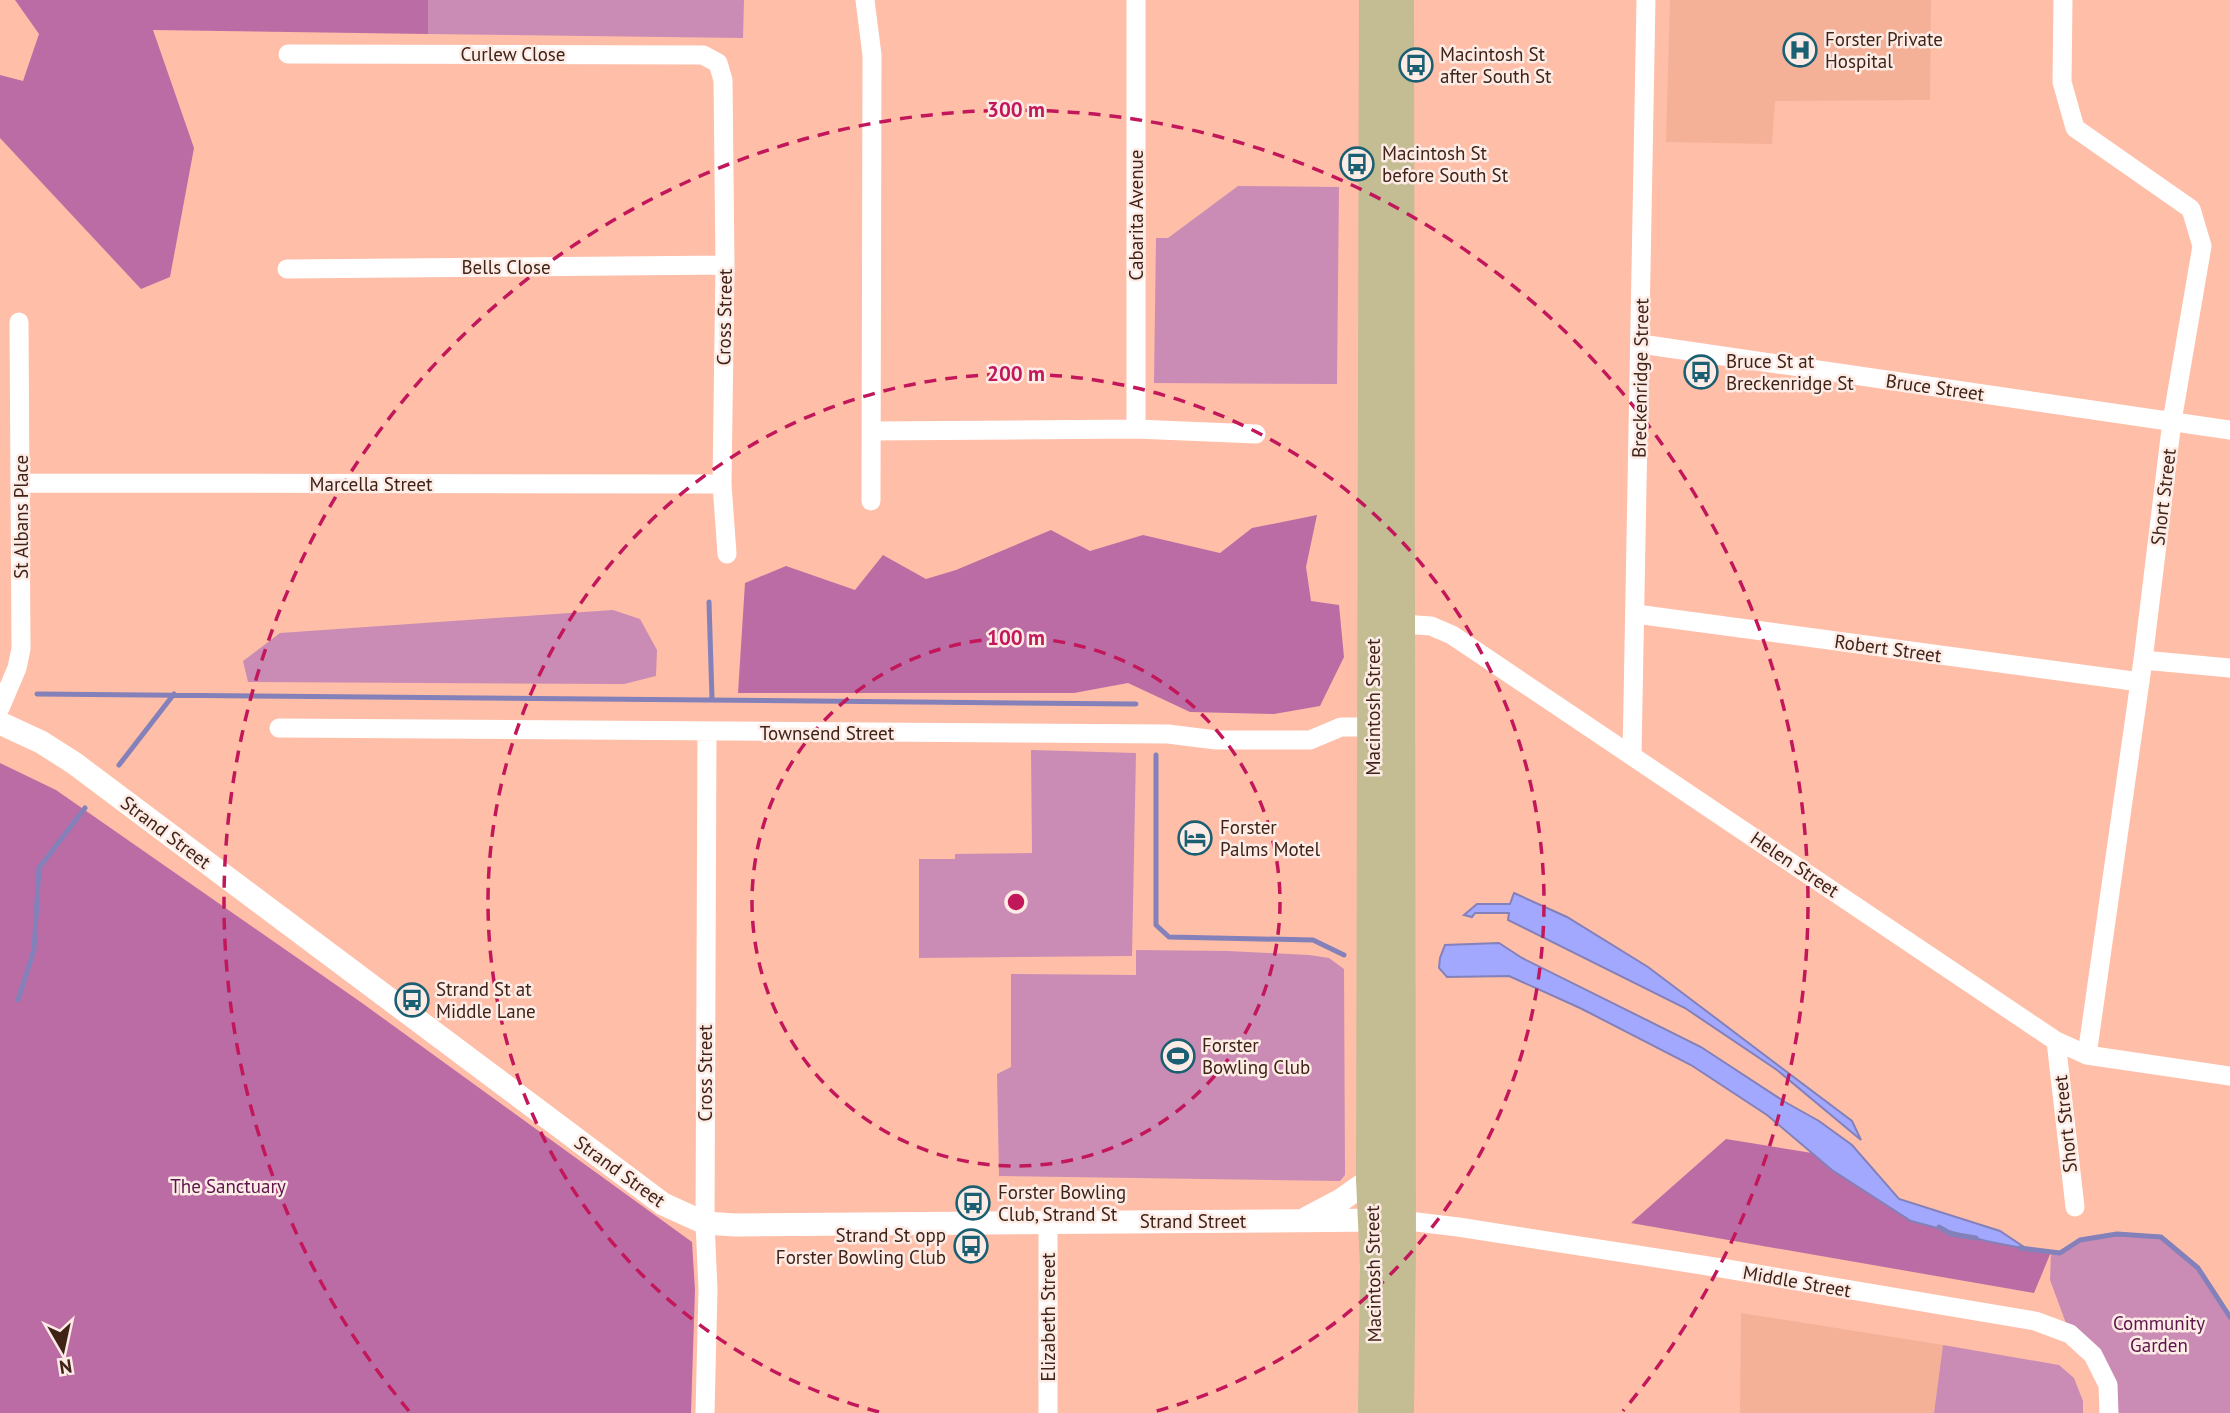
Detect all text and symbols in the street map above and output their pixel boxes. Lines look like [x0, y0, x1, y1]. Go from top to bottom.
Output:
place label: Forster Private Hospital [1825, 27, 1943, 73]
hospital icon: Forster Private Hospital [1781, 31, 1819, 69]
street label: Curlew Close [460, 42, 566, 66]
place label: Macintosh St after South St [1440, 42, 1552, 88]
bus stop icon: Macintosh St after South St [1397, 46, 1435, 84]
text: 300 m [987, 96, 1045, 123]
place label: Macintosh St before South St [1382, 141, 1509, 187]
bus stop icon: Macintosh St before South St [1338, 145, 1376, 183]
street label: Cabarita Avenue [1124, 150, 1148, 280]
street label: Bells Close [461, 255, 551, 279]
street label: Cross Street [711, 268, 737, 366]
street label: Breckenridge Street [1627, 297, 1653, 458]
place label: Bruce St at Breckenridge St [1726, 349, 1854, 395]
bus stop icon: Bruce St at Breckenridge St [1682, 353, 1720, 391]
text: 200 m [987, 360, 1045, 387]
street label: Bruce Street [1884, 368, 1986, 406]
street label: Short Street [2145, 446, 2181, 547]
street label: St Albans Place [9, 455, 33, 579]
street label: Marcella Street [310, 472, 433, 496]
text: 100 m [987, 624, 1045, 651]
street label: Robert Street [1833, 629, 1943, 667]
street label: Macintosh Street [1361, 638, 1385, 775]
street label: Townsend Street [760, 721, 895, 745]
street label: Strand Street [116, 790, 216, 874]
place label: Forster Palms Motel [1220, 815, 1321, 861]
hotel icon: Forster Palms Motel [1176, 819, 1214, 857]
street label: Helen Street [1746, 826, 1844, 903]
centre of rings [1004, 890, 1028, 914]
place label: Strand St at Middle Lane [436, 977, 536, 1023]
bus stop icon: Strand St at Middle Lane [393, 981, 431, 1019]
street label: Cross Street [693, 1024, 717, 1121]
place label: Forster Bowling Club [1202, 1033, 1310, 1079]
sports icon: Forster Bowling Club [1159, 1037, 1197, 1075]
street label: Short Street [2048, 1074, 2082, 1174]
street label: Strand Street [570, 1130, 671, 1212]
park label: The Sanctuary [170, 1174, 286, 1198]
place label: Forster Bowling Club, Strand St [998, 1180, 1126, 1226]
bus stop icon: Forster Bowling Club, Strand St [954, 1184, 992, 1222]
street label: Macintosh Street [1360, 1205, 1386, 1343]
street label: Strand Street [1140, 1209, 1247, 1233]
place label: Strand St opp Forster Bowling Club [776, 1223, 946, 1269]
bus stop icon: Strand St opp Forster Bowling Club [952, 1227, 990, 1265]
street label: Elizabeth Street [1036, 1252, 1060, 1382]
street label: Middle Street [1741, 1260, 1853, 1302]
park label: Community Garden [2113, 1311, 2205, 1357]
north arrow [28, 1315, 98, 1385]
text: N [58, 1354, 74, 1380]

